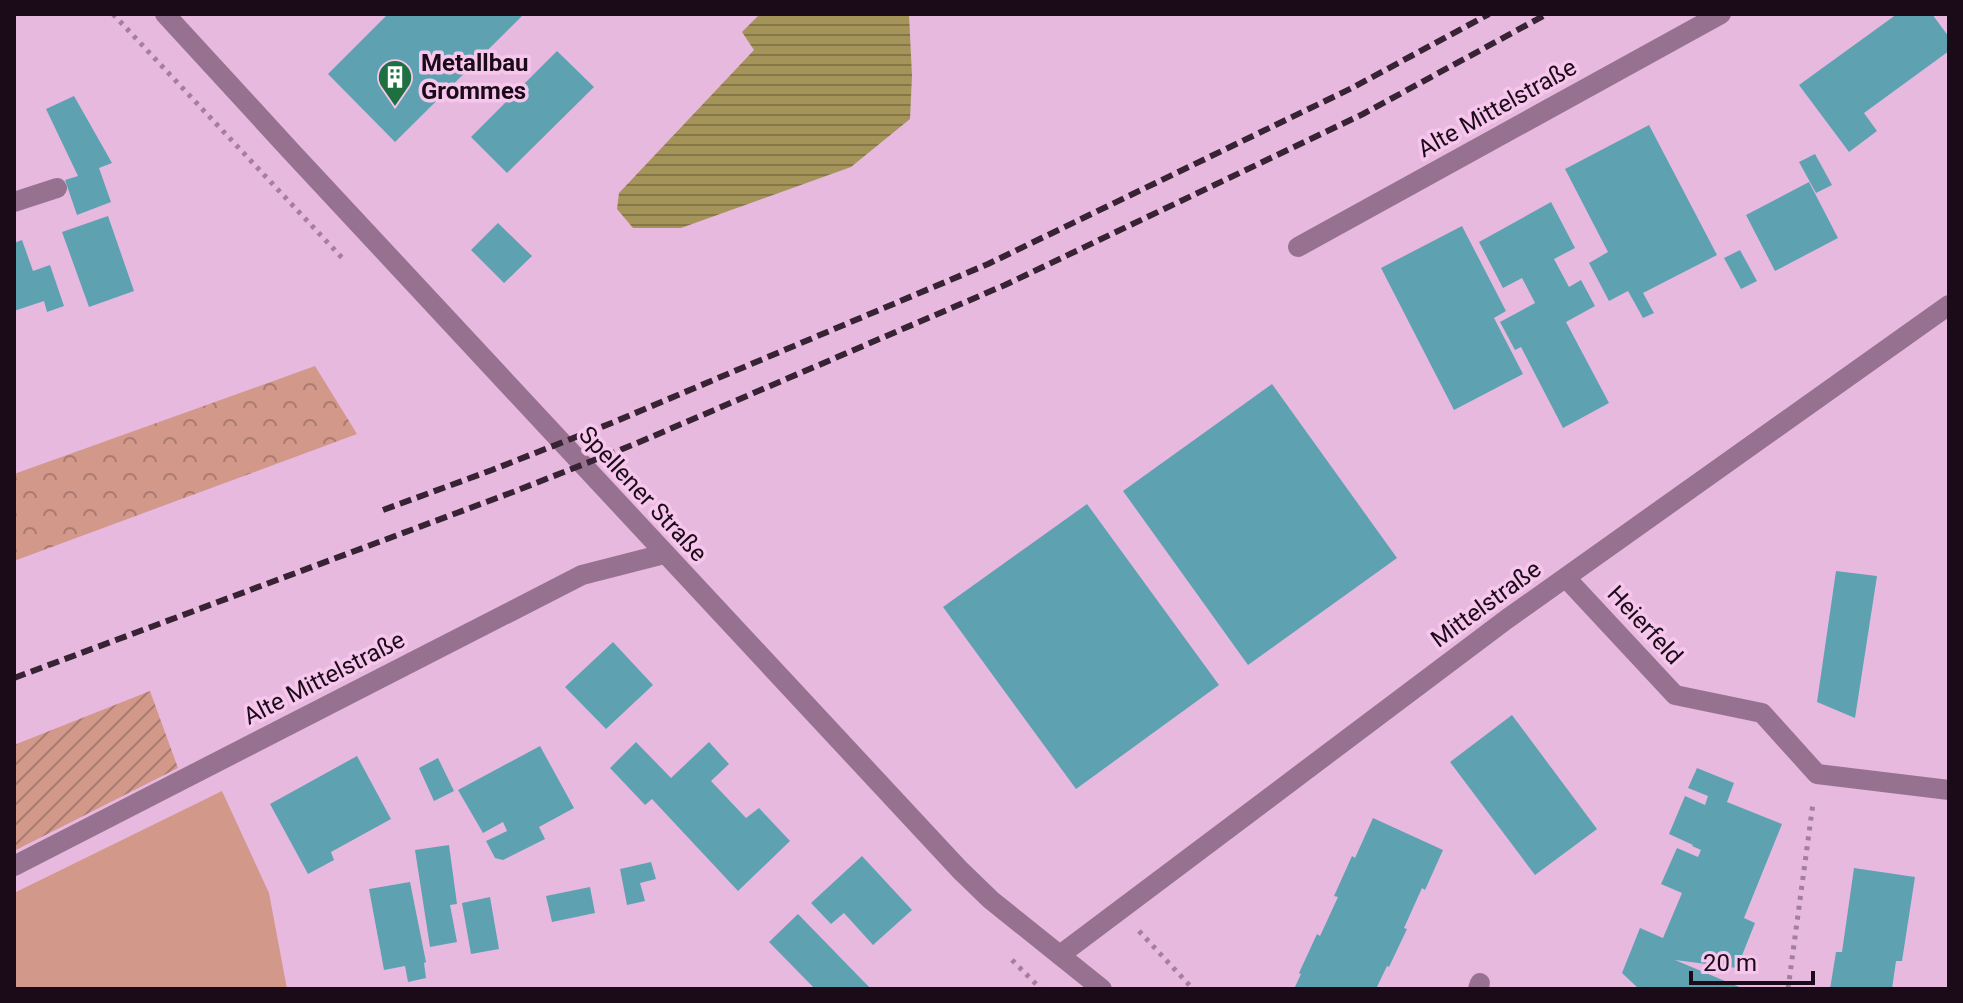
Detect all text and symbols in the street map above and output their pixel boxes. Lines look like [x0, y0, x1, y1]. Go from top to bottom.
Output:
place label: Metallbau Grommes [421, 49, 528, 105]
street label: Alte Mittelstraße [1413, 53, 1581, 163]
building icon: Metallbau Grommes [376, 58, 414, 108]
street label: Spellener Straße [573, 421, 713, 567]
street label: Mittelstraße [1426, 555, 1546, 653]
street label: Heierfeld [1602, 580, 1688, 670]
street label: Alte Mittelstraße [239, 625, 409, 731]
scale bar [1691, 935, 1813, 985]
text: 20 m [1703, 949, 1757, 977]

